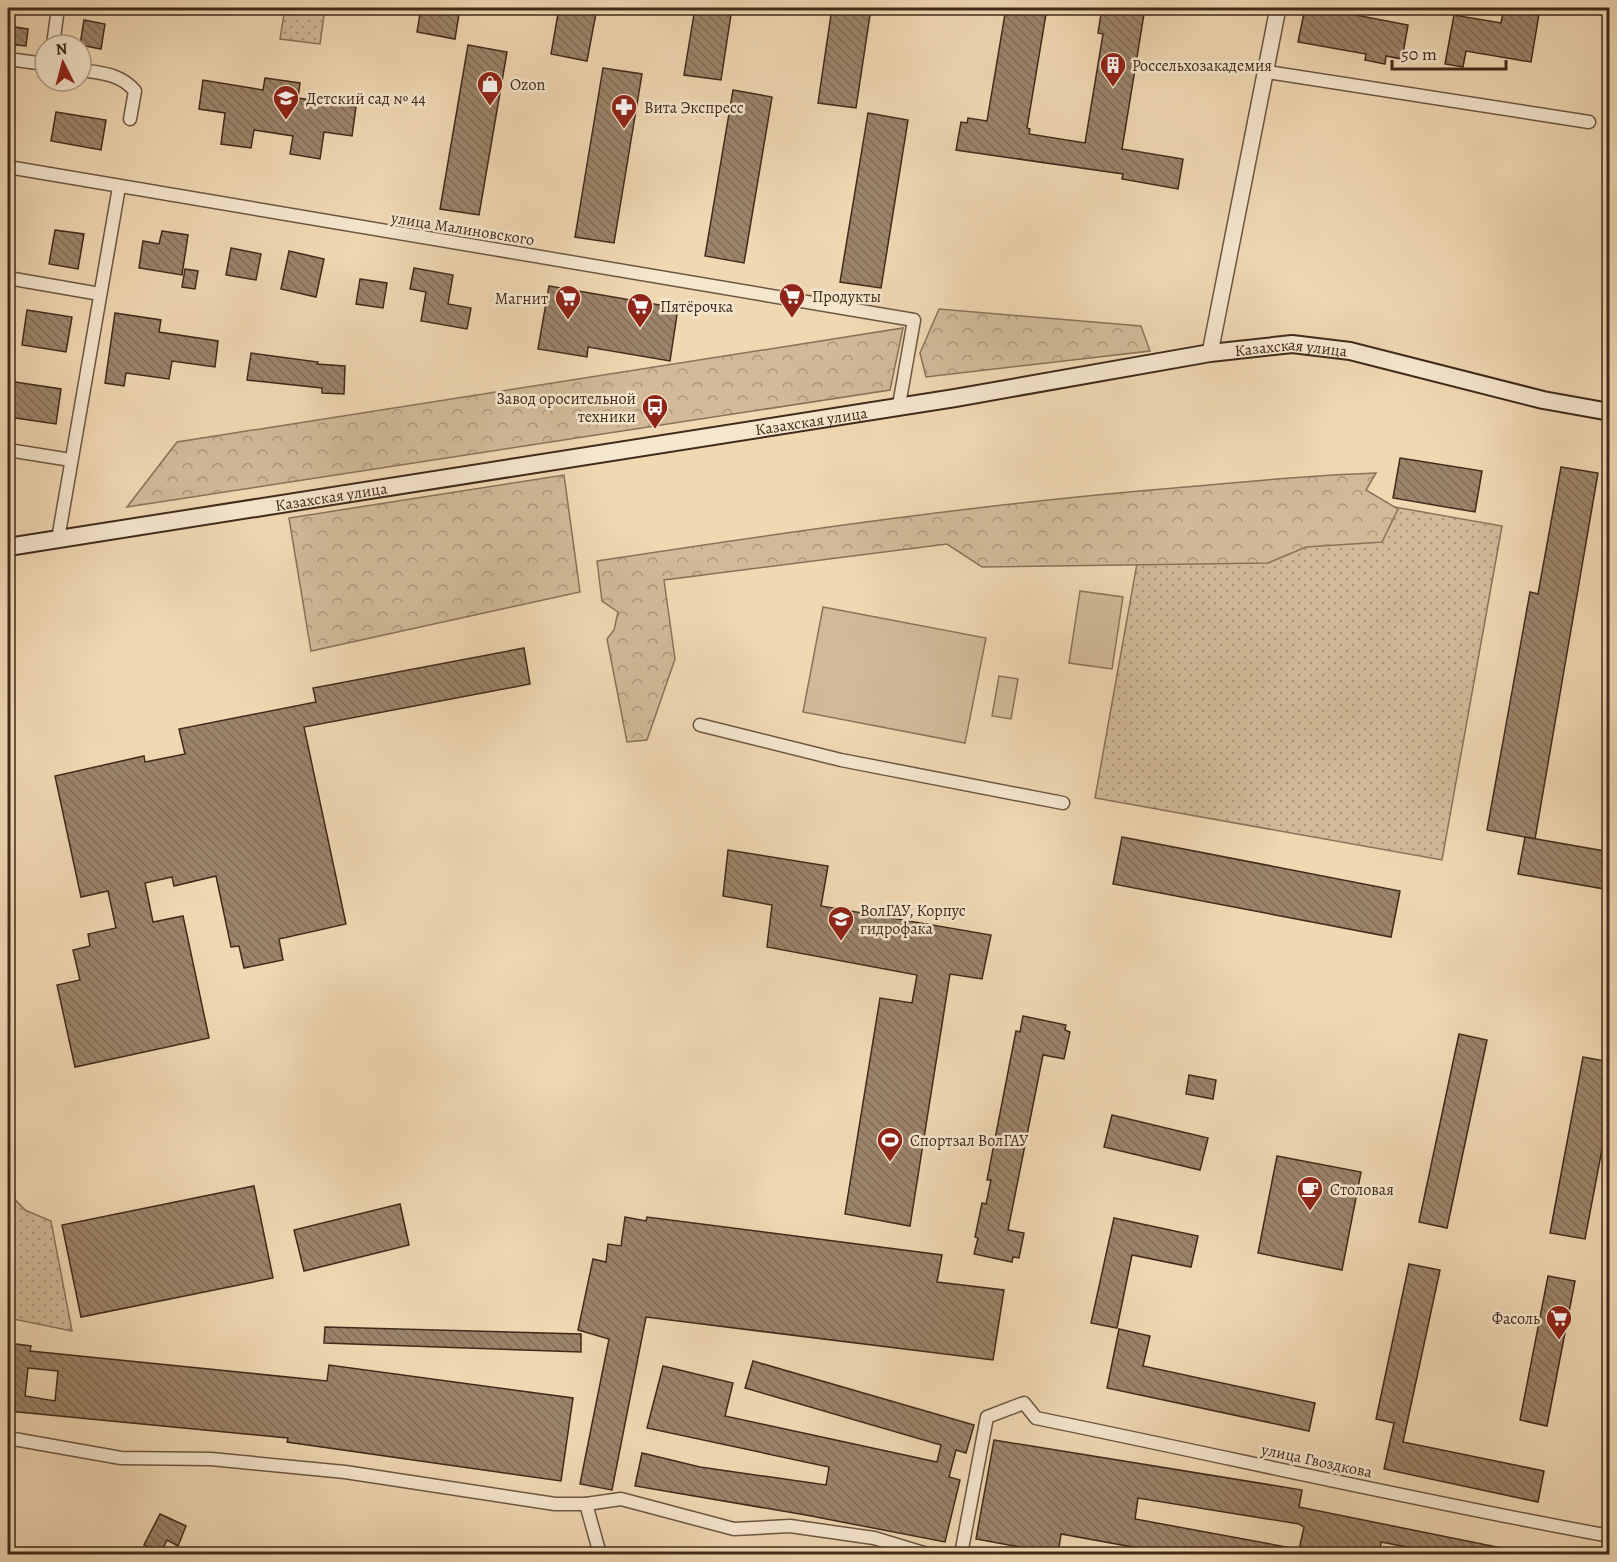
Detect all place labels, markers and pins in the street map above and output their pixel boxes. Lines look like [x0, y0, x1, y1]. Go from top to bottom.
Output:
building icon: Россельхозакадемия [1098, 50, 1128, 88]
place label: Россельхозакадемия [1132, 55, 1272, 77]
shop icon: Ozon [475, 69, 505, 107]
place label: Ozon [510, 74, 545, 96]
school or university icon: Детский сад № 44 [271, 83, 301, 121]
place label: Детский сад № 44 [306, 88, 426, 110]
pharmacy icon: Вита Экспресс [609, 92, 639, 130]
place label: Вита Экспресс [644, 97, 744, 119]
supermarket icon: Продукты [777, 281, 807, 319]
supermarket icon: Магнит [553, 283, 583, 321]
place label: Продукты [812, 286, 881, 308]
place label: Магнит [495, 288, 548, 310]
supermarket icon: Пятёрочка [625, 291, 655, 329]
place label: Пятёрочка [660, 296, 734, 318]
place label: Завод оросительной техники [496, 388, 636, 428]
bus stop icon: Завод оросительной техники [640, 392, 670, 430]
place label: ВолГАУ, Корпус гидрофака [860, 900, 966, 940]
school or university icon: ВолГАУ, Корпус гидрофака [826, 904, 856, 942]
sports icon: Спортзал ВолГАУ [875, 1125, 905, 1163]
place label: Спортзал ВолГАУ [910, 1130, 1029, 1152]
cafe icon: Столовая [1295, 1174, 1325, 1212]
place label: Столовая [1330, 1179, 1394, 1201]
supermarket icon: Фасоль [1544, 1303, 1574, 1341]
place label: Фасоль [1492, 1308, 1540, 1330]

